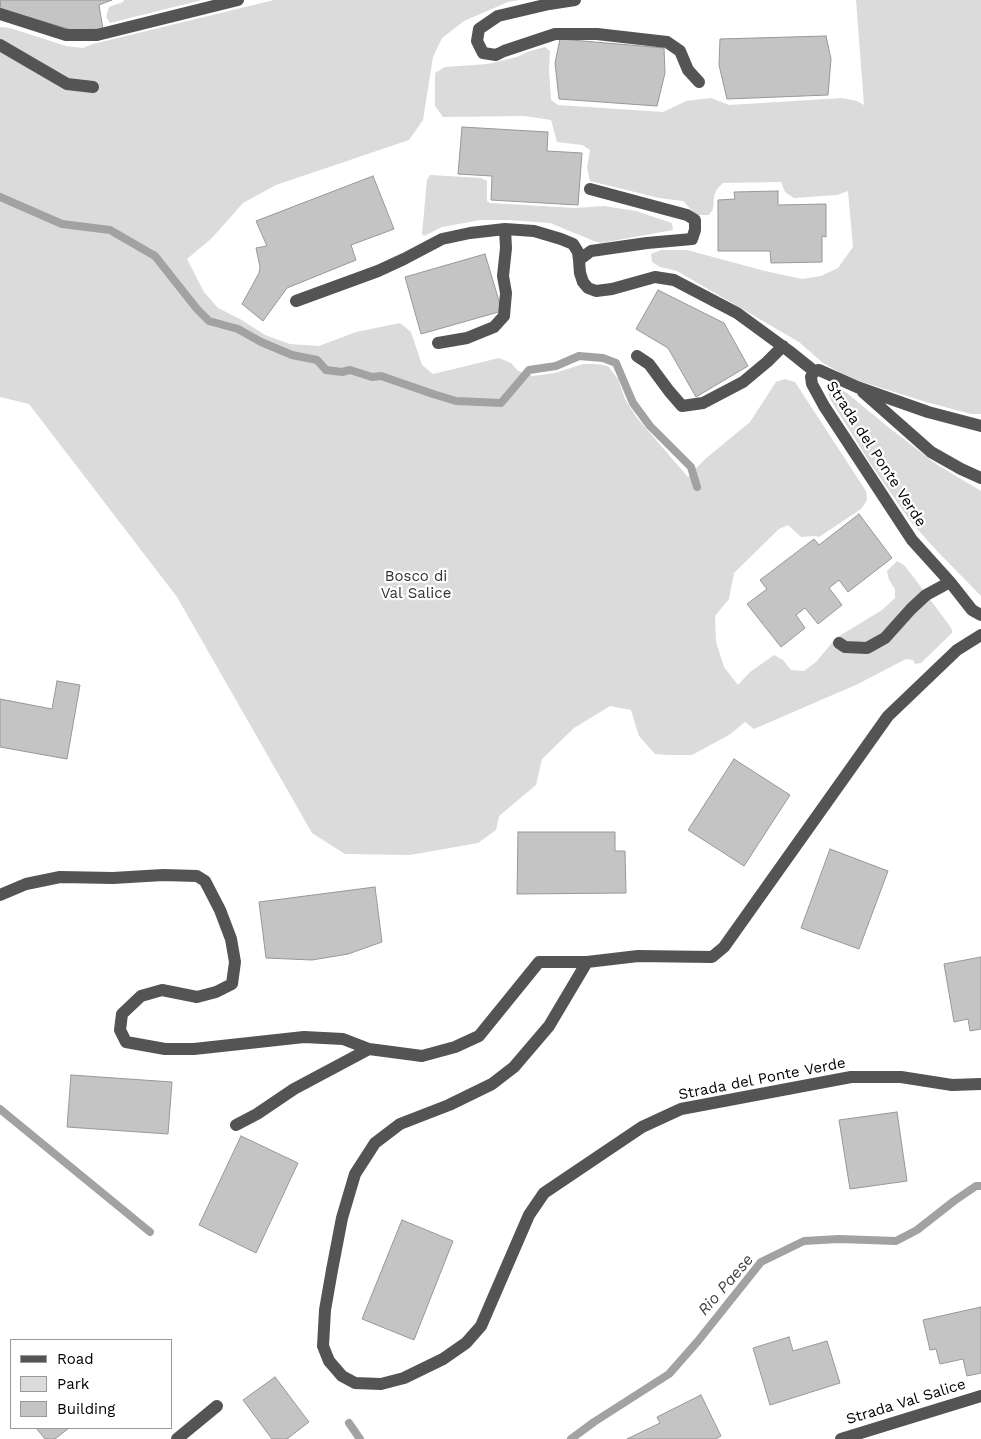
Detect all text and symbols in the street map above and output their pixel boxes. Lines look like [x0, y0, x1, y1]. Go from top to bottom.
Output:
street label: Strada del Ponte Verde [822, 378, 930, 530]
park label: Bosco di Val Salice [381, 568, 451, 603]
street label: Strada del Ponte Verde [677, 1054, 847, 1104]
water label: Rio Paese [694, 1250, 758, 1320]
legend [10, 1339, 172, 1429]
text: Road [57, 1350, 94, 1368]
text: Park [57, 1375, 89, 1393]
street label: Strada Val Salice [844, 1375, 968, 1429]
text: Building [57, 1400, 115, 1418]

